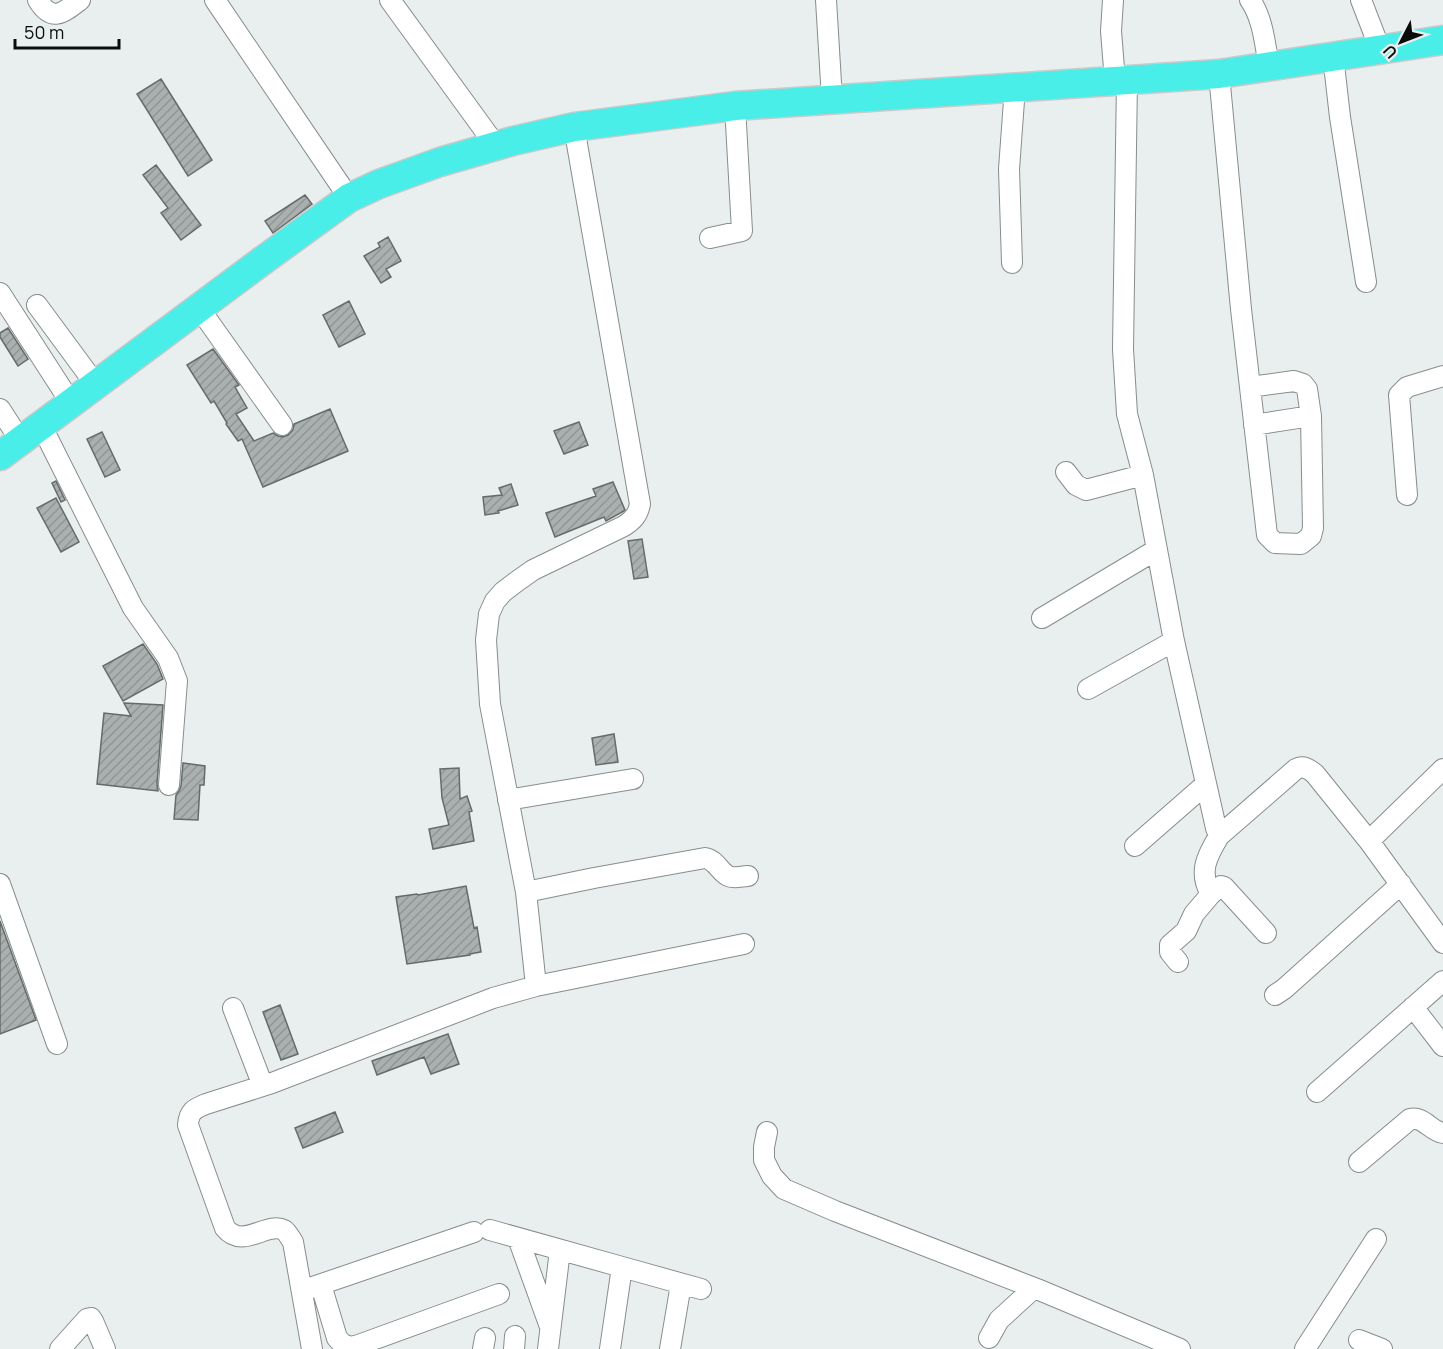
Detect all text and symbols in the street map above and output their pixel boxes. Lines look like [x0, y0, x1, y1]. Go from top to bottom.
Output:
scale bar [15, 12, 118, 50]
north arrow [1371, 12, 1431, 72]
text: 50 m [24, 20, 64, 44]
text: U [1378, 40, 1402, 64]

